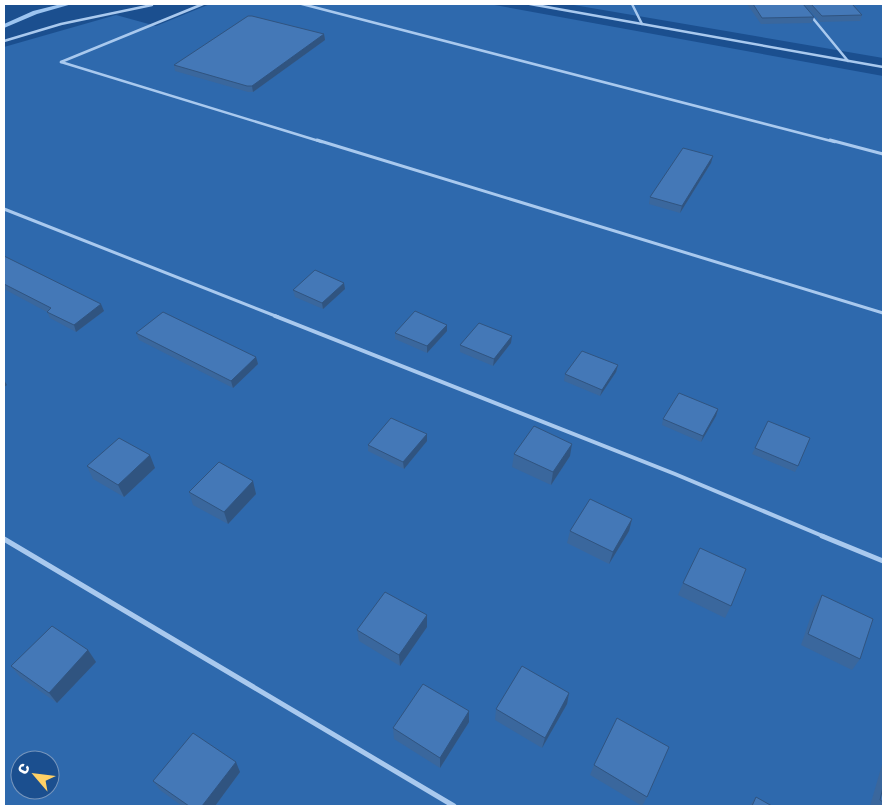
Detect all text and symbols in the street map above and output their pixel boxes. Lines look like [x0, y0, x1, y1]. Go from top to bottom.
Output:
north arrow [10, 750, 60, 800]
text: С [14, 761, 34, 777]

